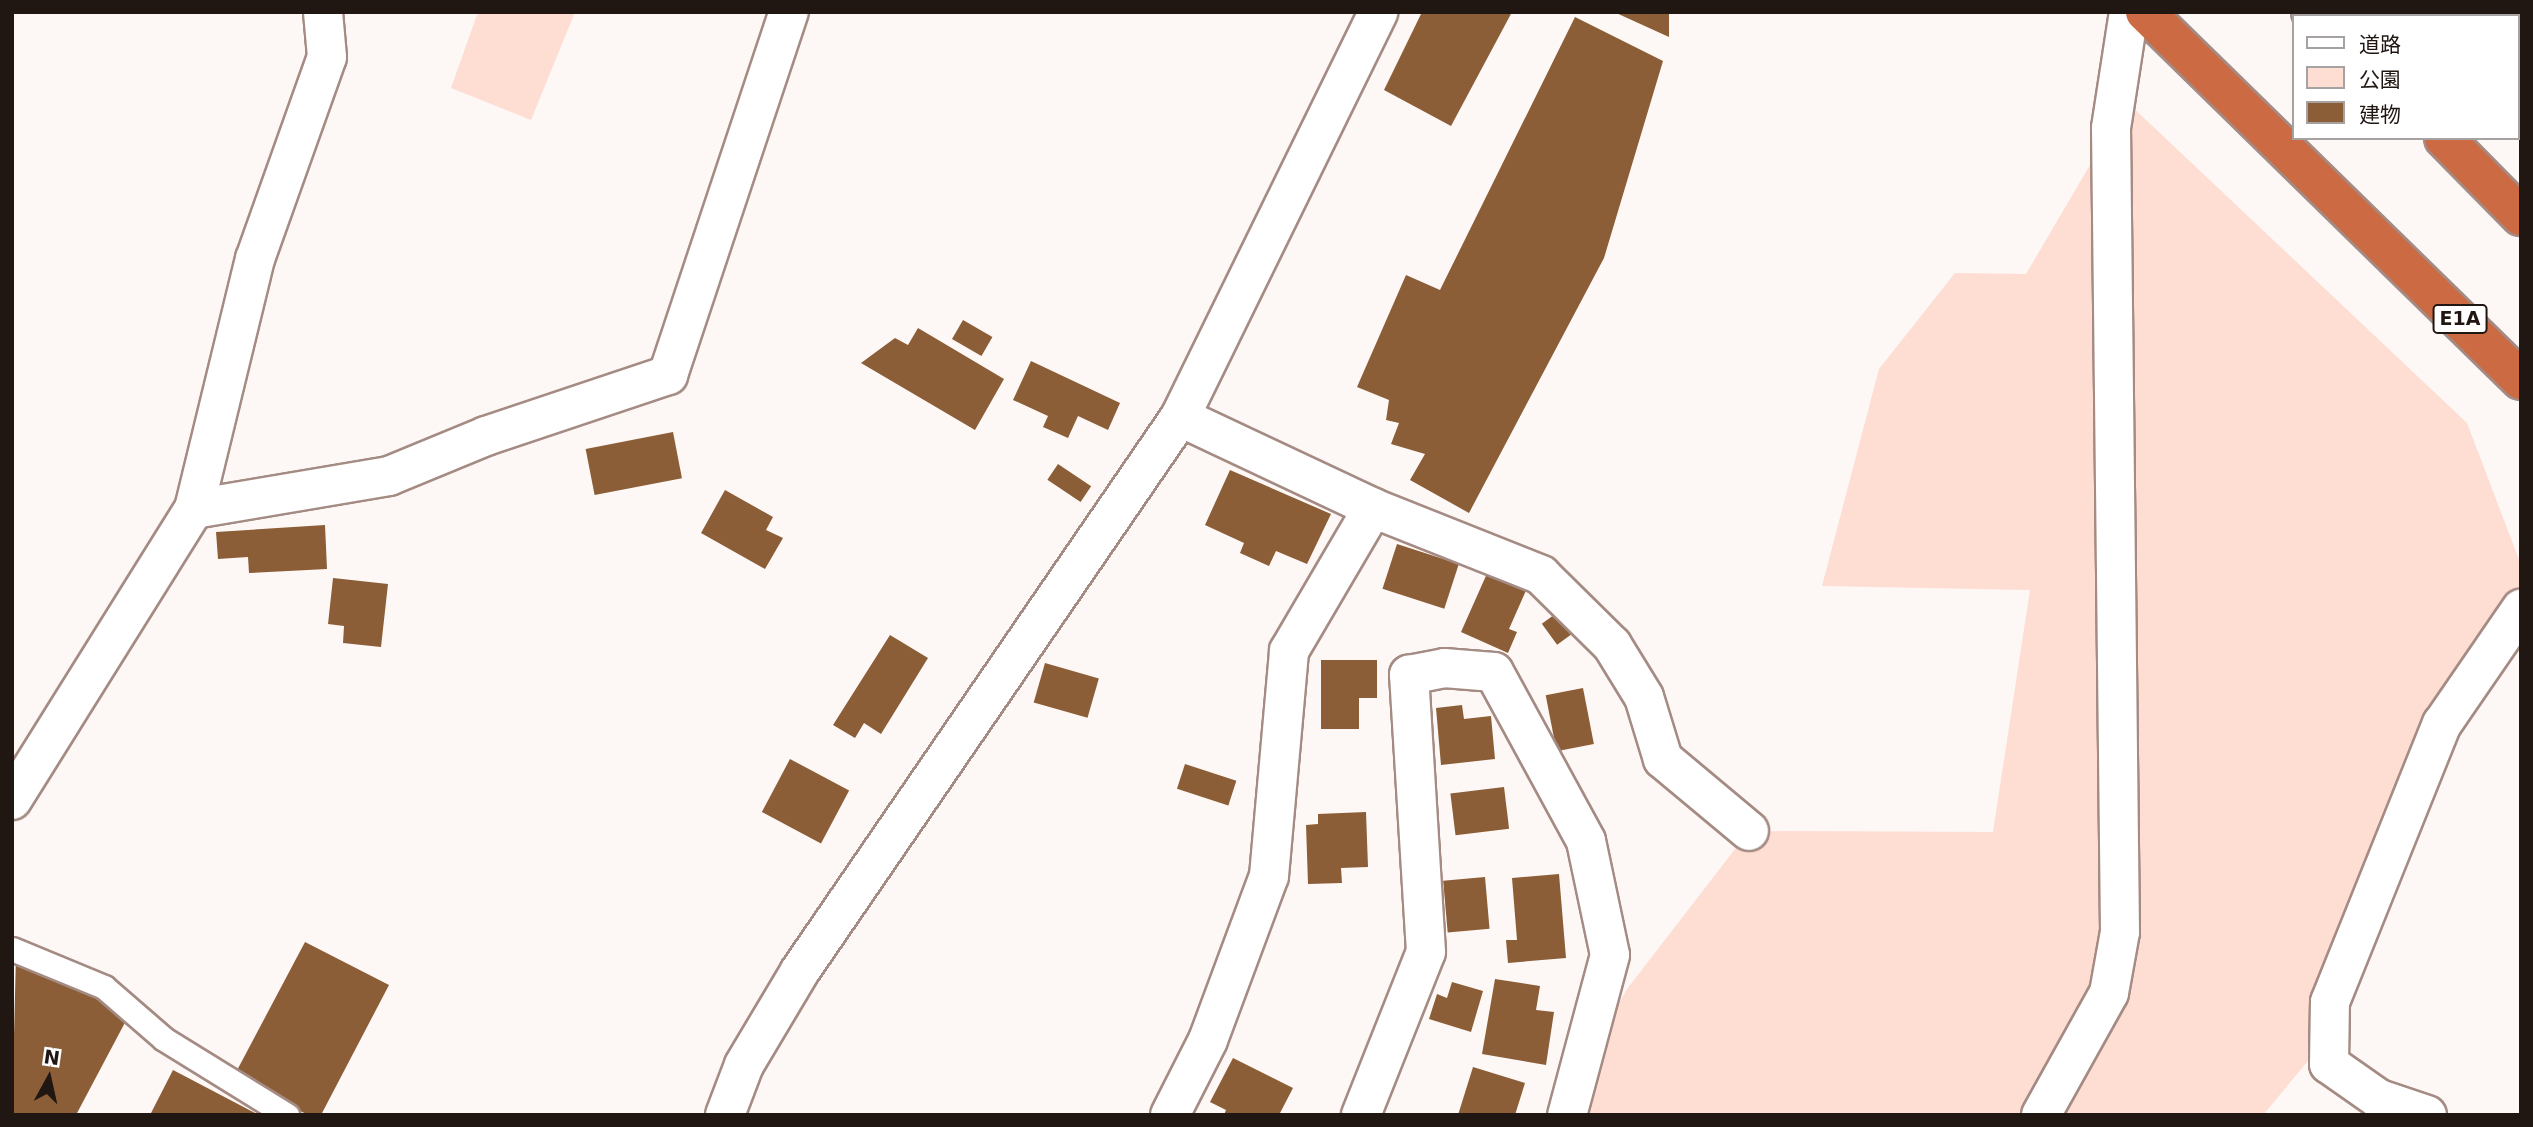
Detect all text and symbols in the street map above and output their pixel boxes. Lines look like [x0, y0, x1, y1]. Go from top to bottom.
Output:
legend [2292, 14, 2519, 140]
text: 道路 [2359, 33, 2401, 57]
text: 公園 [2359, 68, 2401, 92]
text: 建物 [2359, 103, 2401, 127]
road number: E1A [2432, 304, 2488, 334]
north arrow [14, 1043, 84, 1113]
text: N [43, 1045, 61, 1069]

